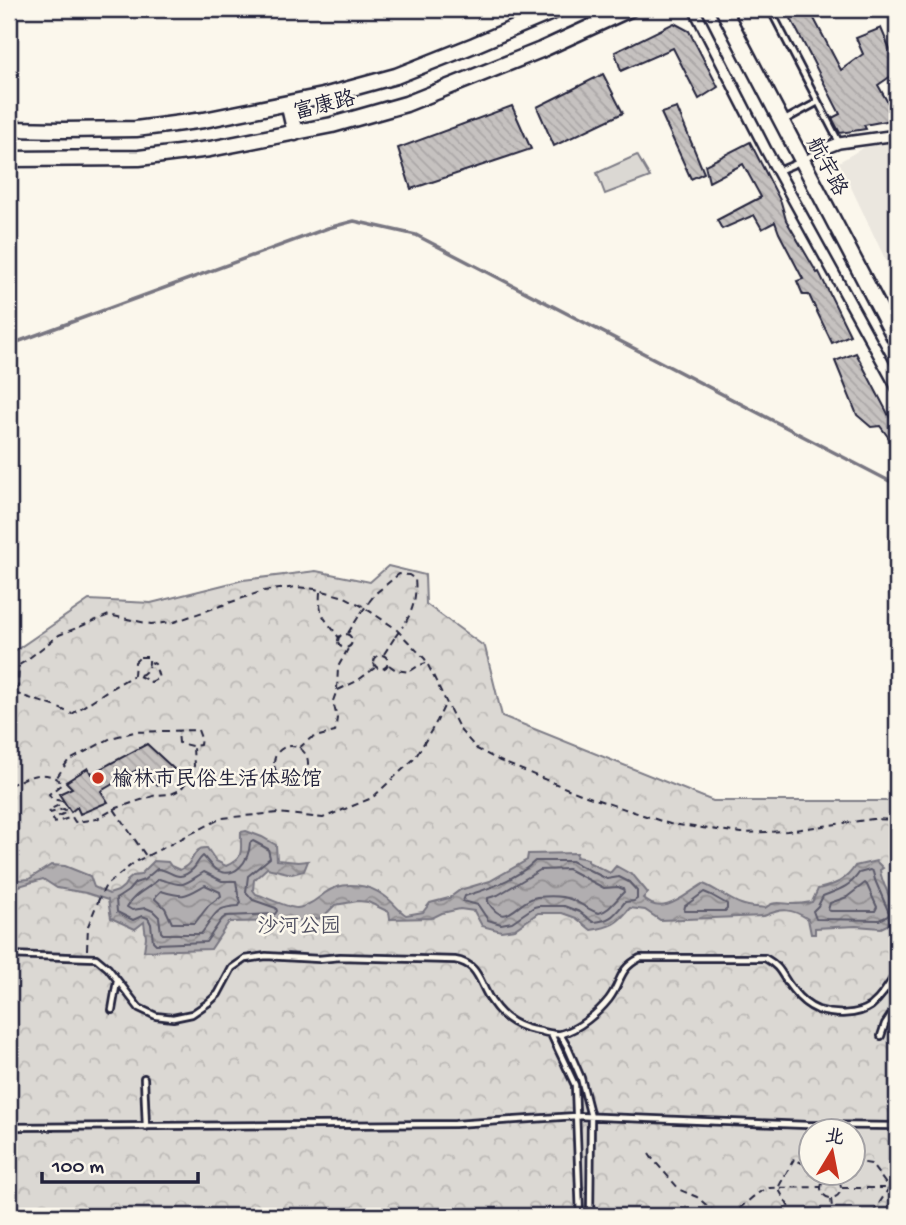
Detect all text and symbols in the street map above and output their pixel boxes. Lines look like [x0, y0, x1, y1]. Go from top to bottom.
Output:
street label: 富康路 [291, 86, 358, 127]
street label: 航宇路 [799, 133, 853, 201]
place label: 榆林市民俗生活体验馆 [112, 767, 322, 794]
marker: 榆林市民俗生活体验馆 [90, 770, 106, 786]
park label: 沙河公园 [257, 914, 341, 941]
north arrow [797, 1116, 867, 1186]
text: 北 [823, 1126, 846, 1152]
scale bar [42, 1141, 198, 1185]
text: 100 m [51, 1156, 104, 1181]

